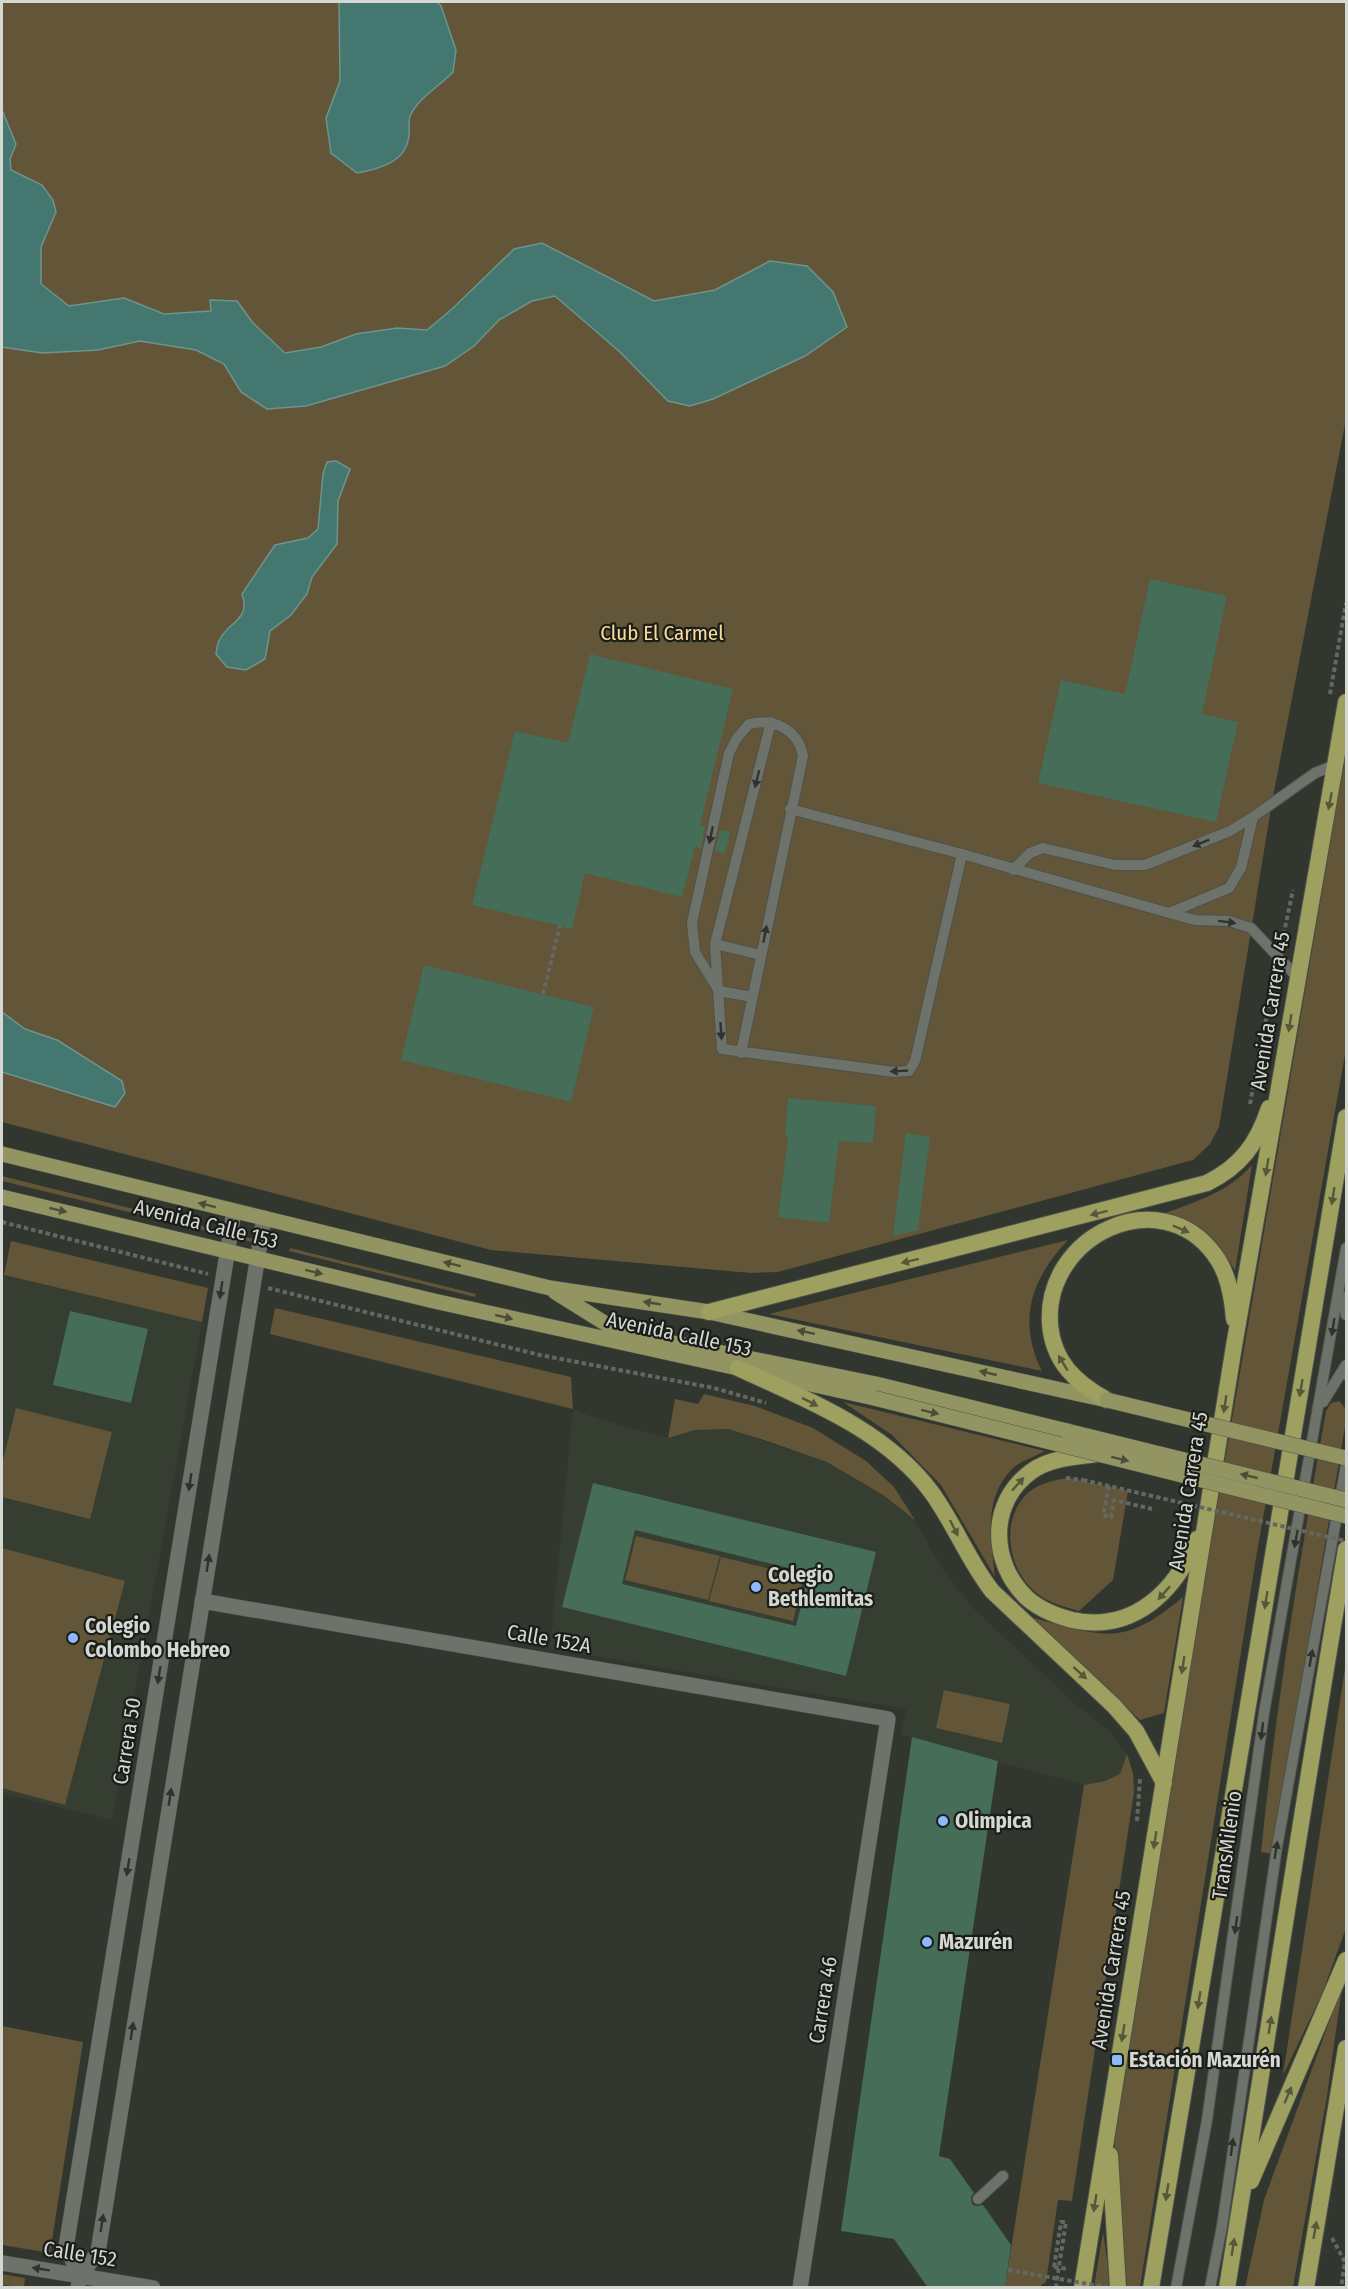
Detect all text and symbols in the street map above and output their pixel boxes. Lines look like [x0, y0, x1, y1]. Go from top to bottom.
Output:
park label: Club El Carmel [600, 620, 724, 646]
one-way arrow [751, 769, 761, 788]
one-way arrow [1325, 792, 1334, 811]
one-way arrow [706, 826, 715, 845]
one-way arrow [1192, 838, 1210, 848]
one-way arrow [1217, 917, 1236, 927]
one-way arrow [761, 924, 770, 943]
street label: Avenida Carrera 45 [1245, 930, 1295, 1092]
one-way arrow [1286, 1014, 1295, 1033]
one-way arrow [716, 1022, 726, 1041]
one-way arrow [889, 1066, 908, 1076]
one-way arrow [1262, 1157, 1271, 1176]
one-way arrow [1329, 1186, 1338, 1205]
street label: Avenida Calle 153 [131, 1194, 281, 1254]
one-way arrow [198, 1199, 216, 1209]
one-way arrow [49, 1206, 68, 1216]
one-way arrow [1090, 1208, 1108, 1218]
one-way arrow [1172, 1225, 1190, 1234]
one-way arrow [901, 1257, 919, 1266]
one-way arrow [443, 1259, 462, 1269]
one-way arrow [305, 1268, 324, 1278]
one-way arrow [216, 1280, 225, 1299]
one-way arrow [642, 1299, 661, 1308]
street label: Avenida Calle 153 [604, 1306, 754, 1362]
one-way arrow [495, 1312, 514, 1322]
one-way arrow [1328, 1317, 1337, 1336]
one-way arrow [797, 1327, 815, 1337]
one-way arrow [1058, 1354, 1068, 1371]
one-way arrow [979, 1367, 998, 1377]
one-way arrow [1296, 1379, 1305, 1398]
one-way arrow [1220, 1395, 1229, 1414]
one-way arrow [801, 1397, 818, 1407]
one-way arrow [922, 1408, 940, 1417]
street label: Avenida Carrera 45 [1163, 1410, 1213, 1572]
one-way arrow [1110, 1455, 1129, 1465]
one-way arrow [1240, 1471, 1258, 1481]
one-way arrow [185, 1473, 194, 1492]
one-way arrow [1011, 1477, 1025, 1492]
one-way arrow [949, 1519, 959, 1536]
one-way arrow [1291, 1530, 1300, 1549]
one-way arrow [204, 1553, 213, 1572]
place label: Colegio Bethlemitas [768, 1562, 873, 1612]
marker: Colegio Bethlemitas [749, 1580, 763, 1594]
one-way arrow [1157, 1585, 1171, 1600]
one-way arrow [1261, 1591, 1270, 1610]
place label: Colegio Colombo Hebreo [85, 1613, 230, 1663]
street label: Calle 152A [505, 1619, 593, 1659]
marker: Colegio Colombo Hebreo [66, 1631, 80, 1645]
one-way arrow [1307, 1649, 1316, 1668]
one-way arrow [1178, 1656, 1187, 1675]
one-way arrow [154, 1665, 163, 1684]
one-way arrow [1073, 1666, 1088, 1680]
street label: Carrera 50 [107, 1696, 147, 1786]
one-way arrow [1257, 1722, 1266, 1741]
one-way arrow [166, 1787, 175, 1806]
street label: TransMilenio [1207, 1789, 1247, 1901]
place label: Olimpica [955, 1808, 1032, 1834]
marker: Olimpica [936, 1814, 950, 1828]
one-way arrow [1150, 1831, 1159, 1850]
one-way arrow [1272, 1841, 1281, 1860]
one-way arrow [123, 1858, 132, 1877]
street label: Avenida Carrera 45 [1086, 1889, 1136, 2051]
one-way arrow [1231, 1915, 1240, 1934]
place label: Mazurén [939, 1929, 1013, 1955]
marker: Mazurén [920, 1935, 934, 1949]
street label: Carrera 46 [803, 1955, 843, 2045]
one-way arrow [1195, 1990, 1204, 2009]
one-way arrow [1266, 2015, 1275, 2034]
one-way arrow [128, 2021, 137, 2040]
one-way arrow [1118, 2024, 1127, 2043]
place label: Estación Mazurén [1129, 2047, 1281, 2073]
marker: Estación Mazurén [1110, 2053, 1124, 2067]
one-way arrow [1283, 2086, 1293, 2104]
one-way arrow [1227, 2137, 1237, 2156]
one-way arrow [1163, 2183, 1172, 2202]
one-way arrow [1091, 2193, 1100, 2212]
one-way arrow [98, 2214, 107, 2233]
one-way arrow [1311, 2220, 1320, 2239]
street label: Calle 152 [42, 2235, 118, 2273]
one-way arrow [1229, 2238, 1238, 2257]
one-way arrow [31, 2264, 50, 2273]

